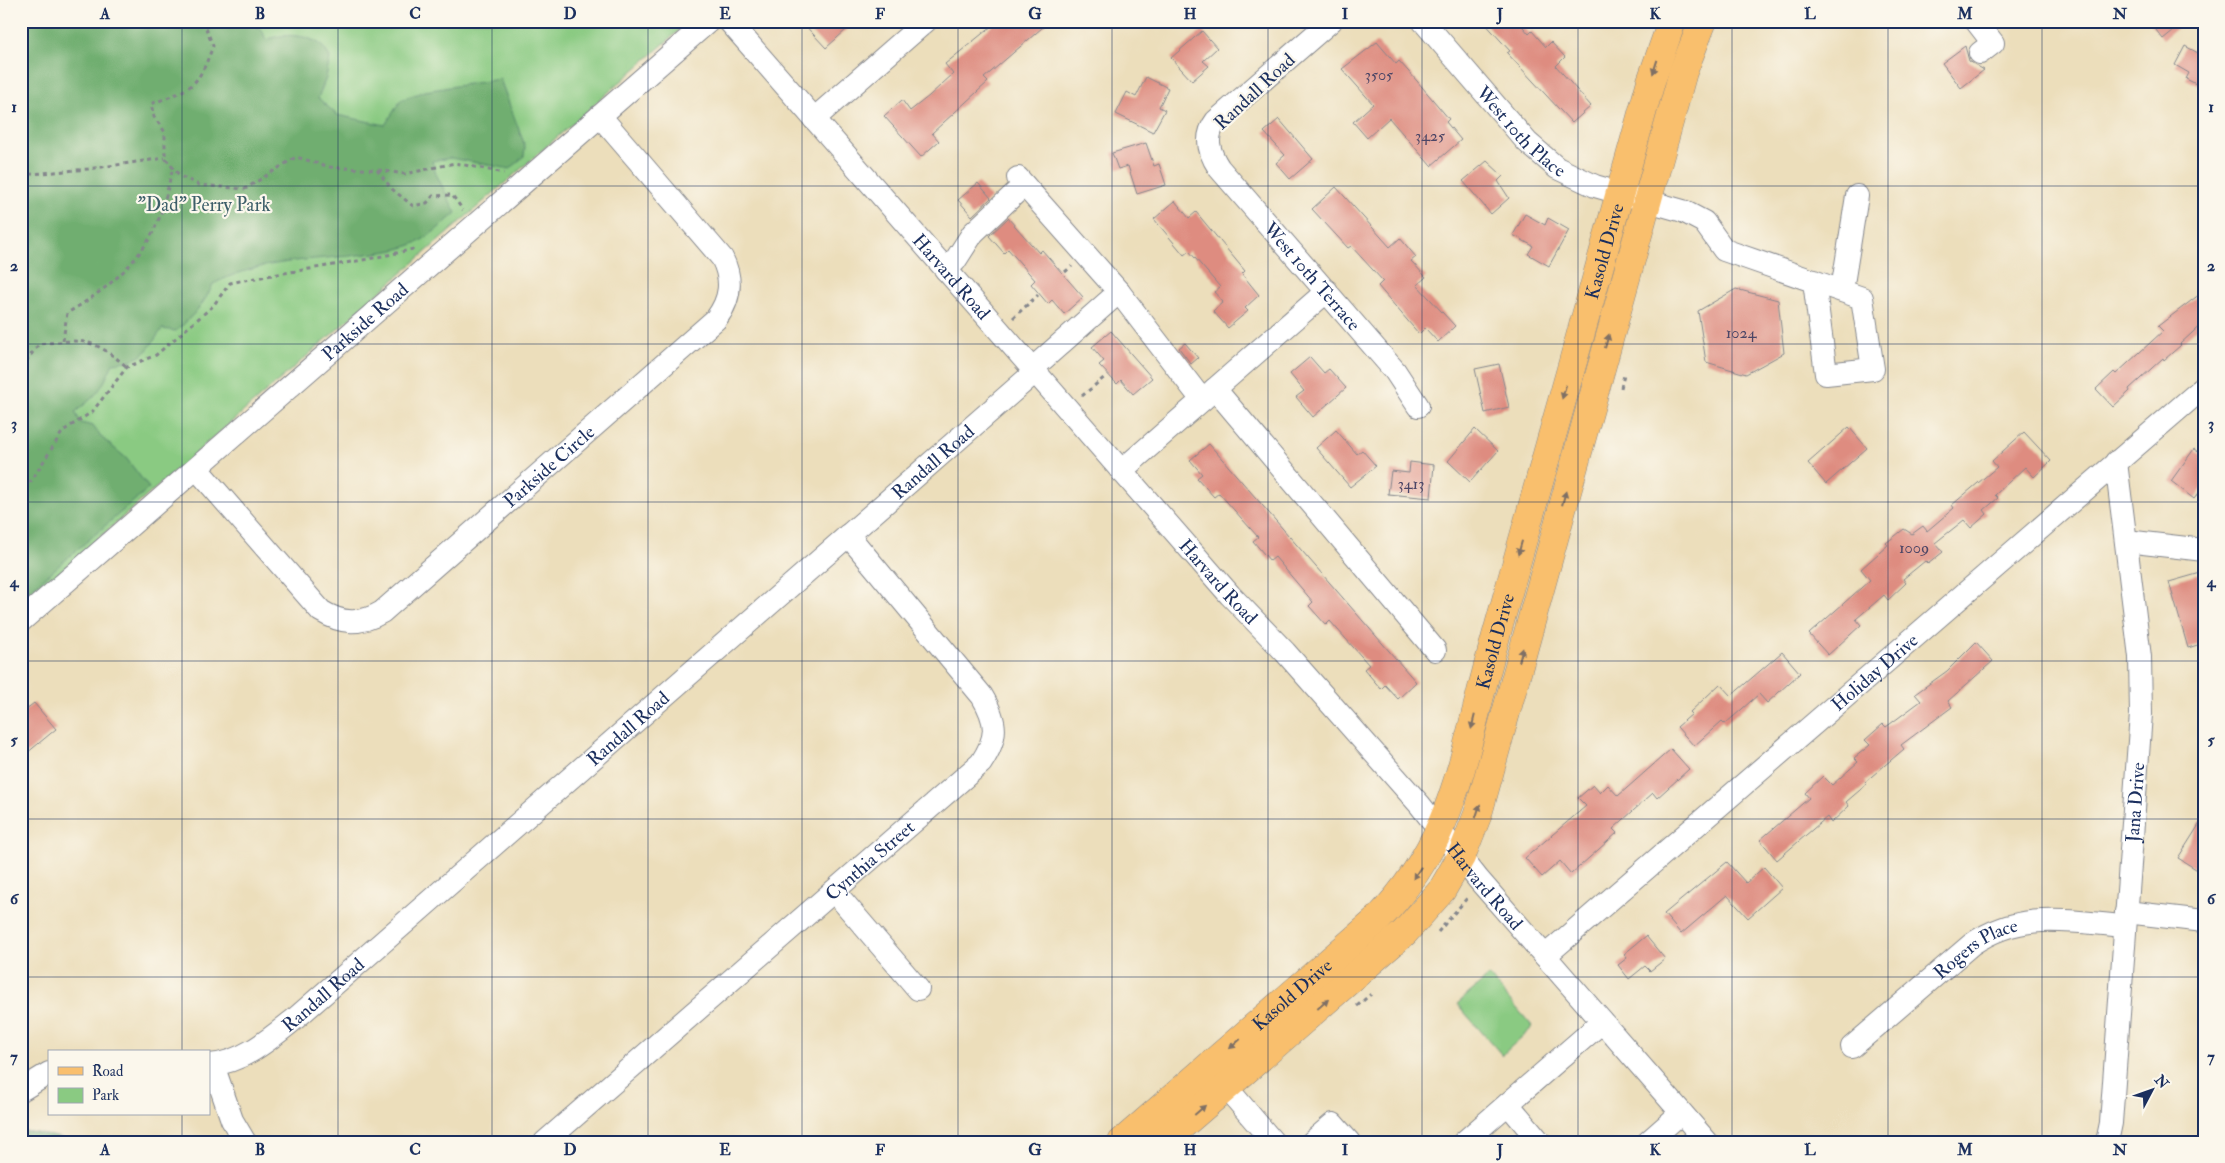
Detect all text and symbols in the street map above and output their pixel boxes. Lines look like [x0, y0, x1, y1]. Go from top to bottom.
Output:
text: A [99, 4, 111, 24]
text: B [255, 4, 265, 24]
text: C [409, 4, 421, 24]
text: D [563, 4, 577, 24]
text: E [719, 4, 731, 24]
text: F [875, 4, 885, 24]
text: G [1028, 4, 1042, 24]
text: H [1183, 4, 1197, 24]
text: I [1342, 4, 1349, 24]
text: J [1496, 4, 1504, 25]
text: K [1649, 4, 1661, 24]
text: L [1804, 4, 1816, 24]
text: M [1956, 4, 1973, 24]
text: N [2112, 4, 2128, 24]
street label: Randall Road [1209, 48, 1301, 135]
one-way arrow [1651, 60, 1659, 75]
house number: 3505 [1365, 65, 1393, 85]
street label: West 10th Place [1470, 80, 1569, 183]
text: 1 [11, 97, 17, 117]
text: 1 [2208, 97, 2214, 117]
house number: 3425 [1415, 126, 1445, 146]
park label: "Dad" Perry Park [137, 193, 271, 217]
street label: Kasold Drive [1580, 201, 1630, 302]
street label: West 10th Terrace [1258, 217, 1366, 336]
street label: Harvard Road [907, 229, 996, 326]
text: 2 [10, 256, 18, 276]
text: 2 [2207, 256, 2215, 276]
street label: Parkside Road [317, 277, 414, 366]
house number: 1024 [1726, 323, 1758, 343]
one-way arrow [1604, 334, 1612, 349]
one-way arrow [1560, 384, 1568, 399]
text: 3 [11, 414, 17, 434]
text: 3 [2208, 414, 2214, 434]
street label: Randall Road [887, 419, 980, 505]
street label: Parkside Circle [499, 420, 600, 513]
house number: 3413 [1398, 474, 1424, 494]
one-way arrow [1561, 490, 1569, 505]
street label: Harvard Road [1173, 534, 1263, 630]
house number: 1009 [1899, 538, 1929, 558]
one-way arrow [1516, 541, 1524, 556]
text: 4 [9, 572, 20, 592]
text: 4 [2206, 572, 2217, 592]
street label: Kasold Drive [1471, 591, 1520, 692]
street label: Holiday Drive [1827, 628, 1923, 717]
one-way arrow [1518, 647, 1526, 662]
street label: Randall Road [582, 686, 675, 771]
one-way arrow [1469, 715, 1477, 730]
text: 5 [10, 730, 18, 750]
text: 5 [2207, 730, 2215, 750]
street label: Jana Drive [2121, 761, 2150, 844]
one-way arrow [1475, 804, 1482, 819]
street label: Cynthia Street [821, 815, 920, 906]
street label: Harvard Road [1441, 838, 1528, 936]
one-way arrow [1412, 866, 1421, 880]
text: 6 [10, 889, 20, 909]
text: 6 [2207, 889, 2217, 909]
street label: Rogers Place [1929, 914, 2020, 985]
street label: Randall Road [277, 952, 370, 1038]
street label: Kasold Drive [1247, 954, 1337, 1036]
one-way arrow [1317, 999, 1329, 1010]
one-way arrow [1228, 1038, 1241, 1049]
text: 7 [10, 1047, 18, 1067]
text: 7 [2207, 1047, 2215, 1067]
legend [48, 1050, 210, 1116]
text: Road [92, 1062, 124, 1081]
north arrow [2128, 1066, 2178, 1116]
text: N [2150, 1071, 2172, 1092]
text: Park [92, 1086, 119, 1105]
one-way arrow [1193, 1104, 1205, 1116]
text: A [99, 1140, 111, 1160]
text: B [255, 1140, 265, 1160]
text: C [409, 1140, 421, 1160]
text: D [563, 1140, 577, 1160]
text: E [719, 1140, 731, 1160]
text: F [875, 1140, 885, 1160]
text: G [1028, 1140, 1042, 1160]
text: H [1183, 1140, 1197, 1160]
text: I [1342, 1140, 1349, 1160]
text: J [1496, 1140, 1504, 1161]
text: K [1649, 1140, 1661, 1160]
text: L [1804, 1140, 1816, 1160]
text: M [1956, 1140, 1973, 1160]
text: N [2112, 1140, 2128, 1160]

